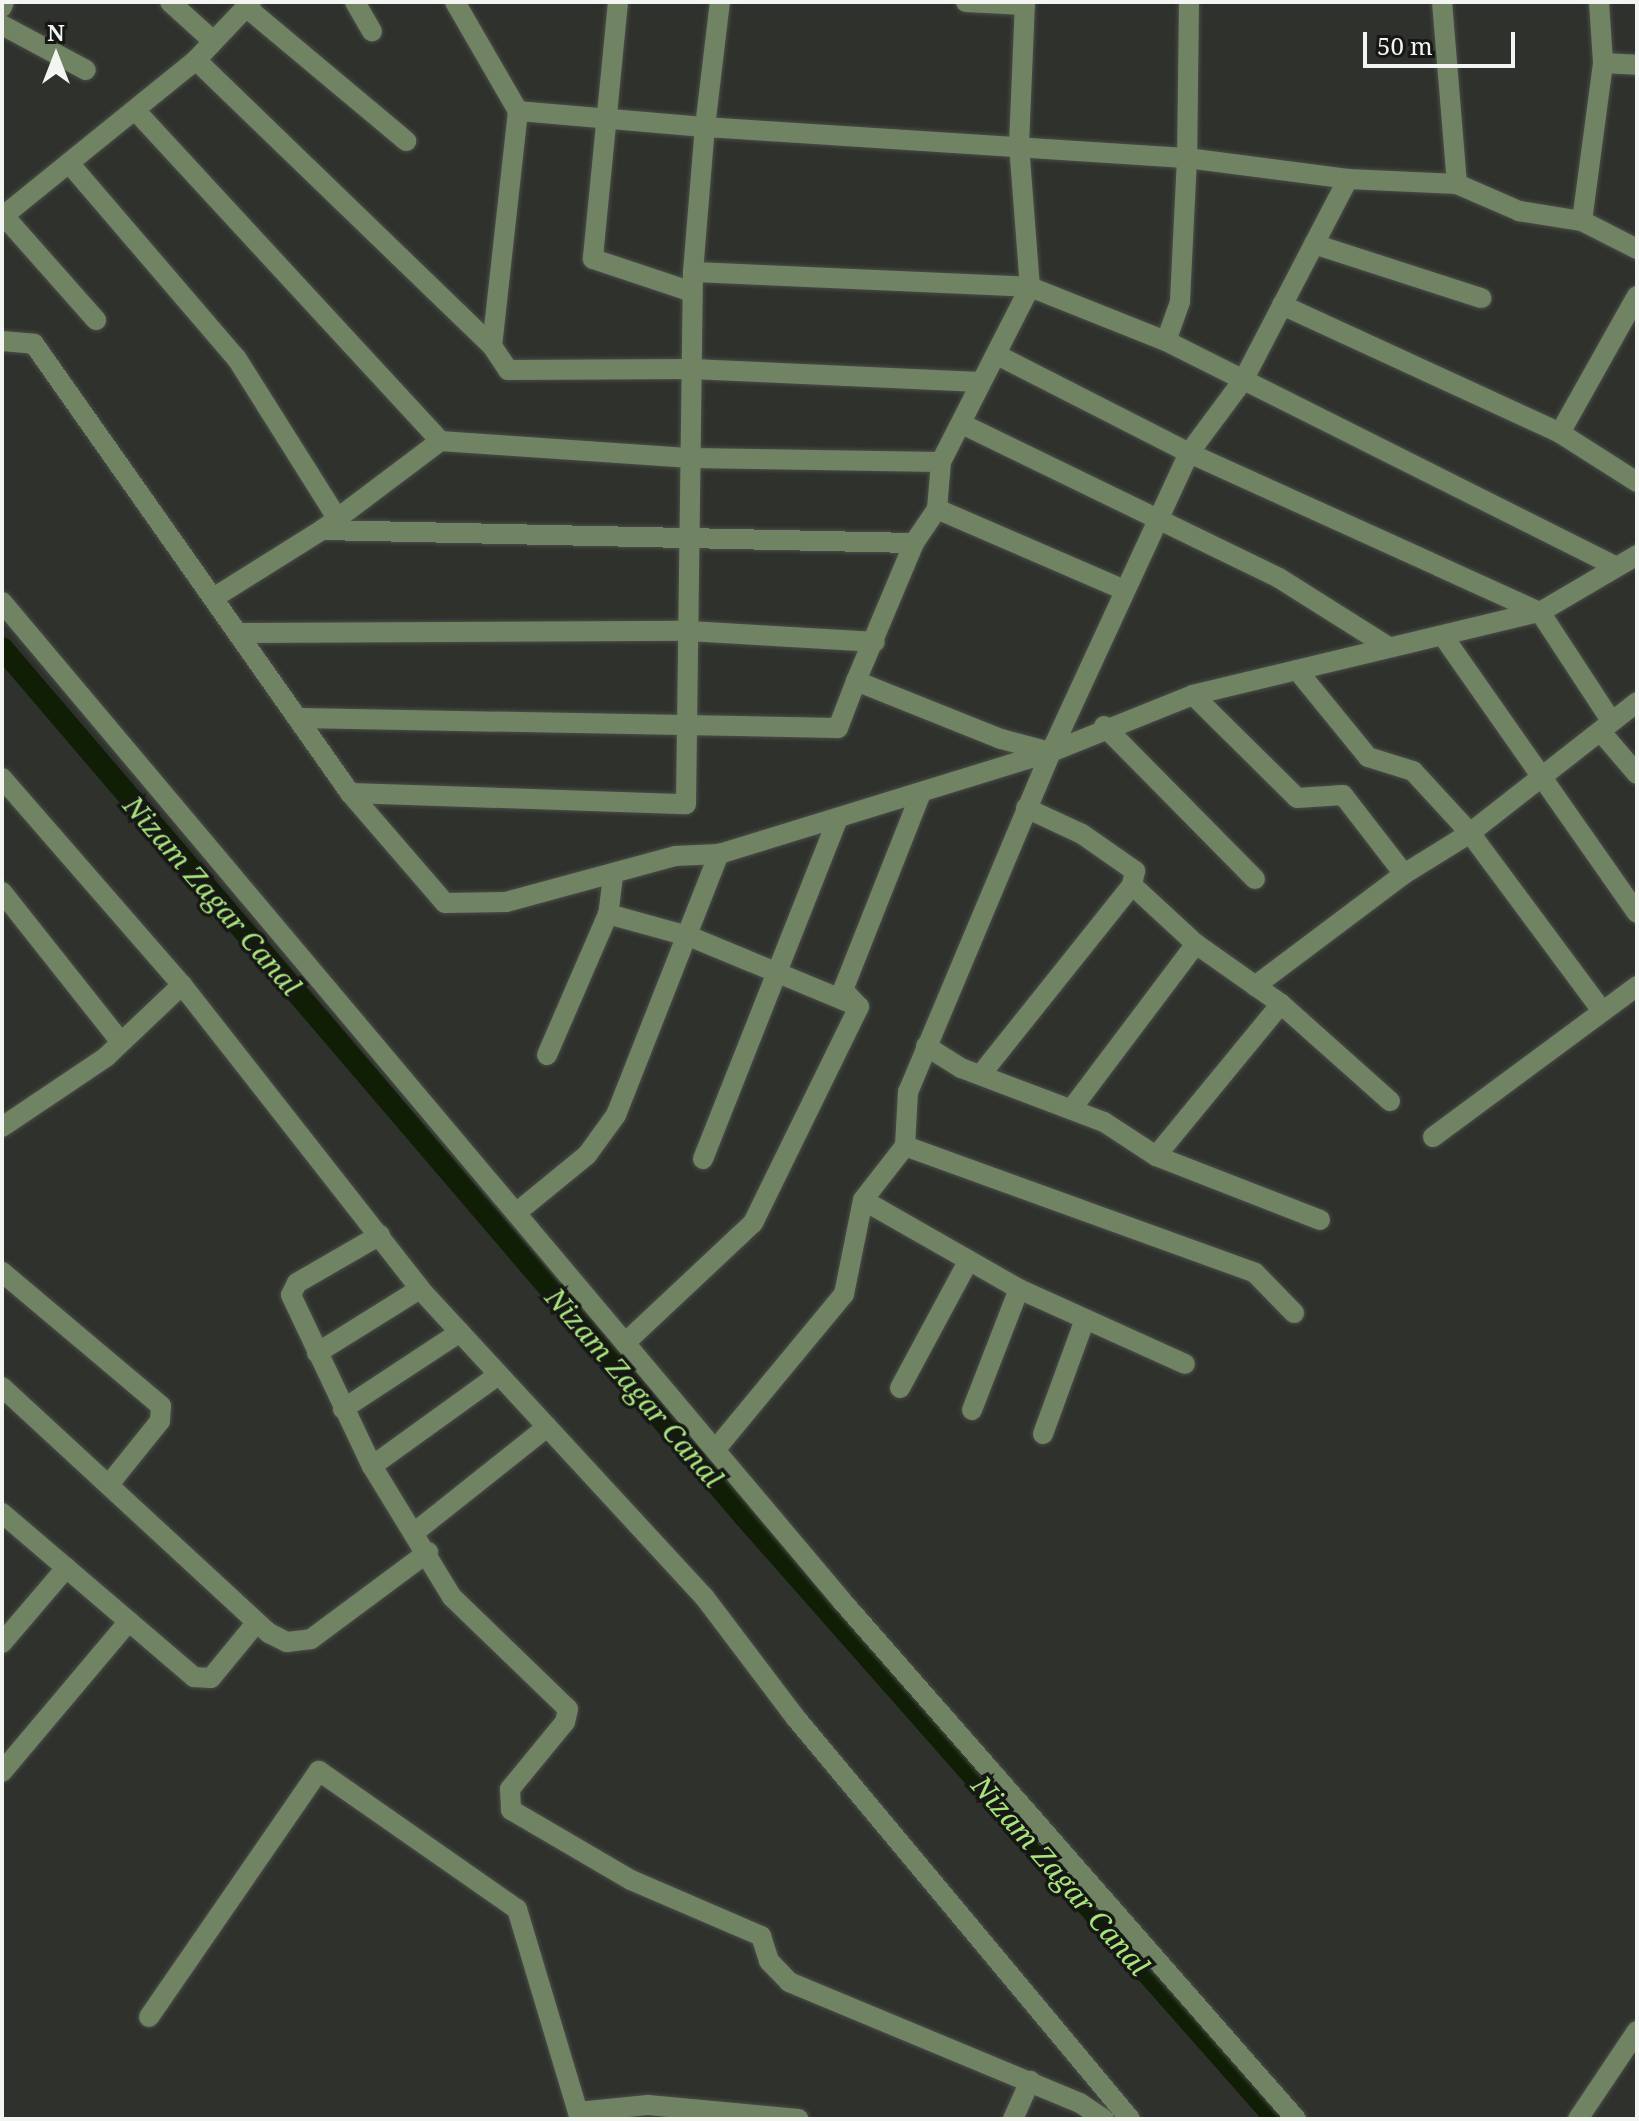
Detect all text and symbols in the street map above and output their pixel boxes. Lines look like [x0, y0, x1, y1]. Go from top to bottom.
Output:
north arrow [16, 16, 96, 96]
scale bar [1367, 16, 1519, 66]
text: N [47, 17, 65, 47]
text: 50 m [1377, 29, 1433, 62]
water label: Nizam Zagar Canal [117, 788, 309, 1002]
water label: Nizam Zagar Canal [539, 1280, 731, 1494]
water label: Nizam Zagar Canal [965, 1768, 1157, 1982]

